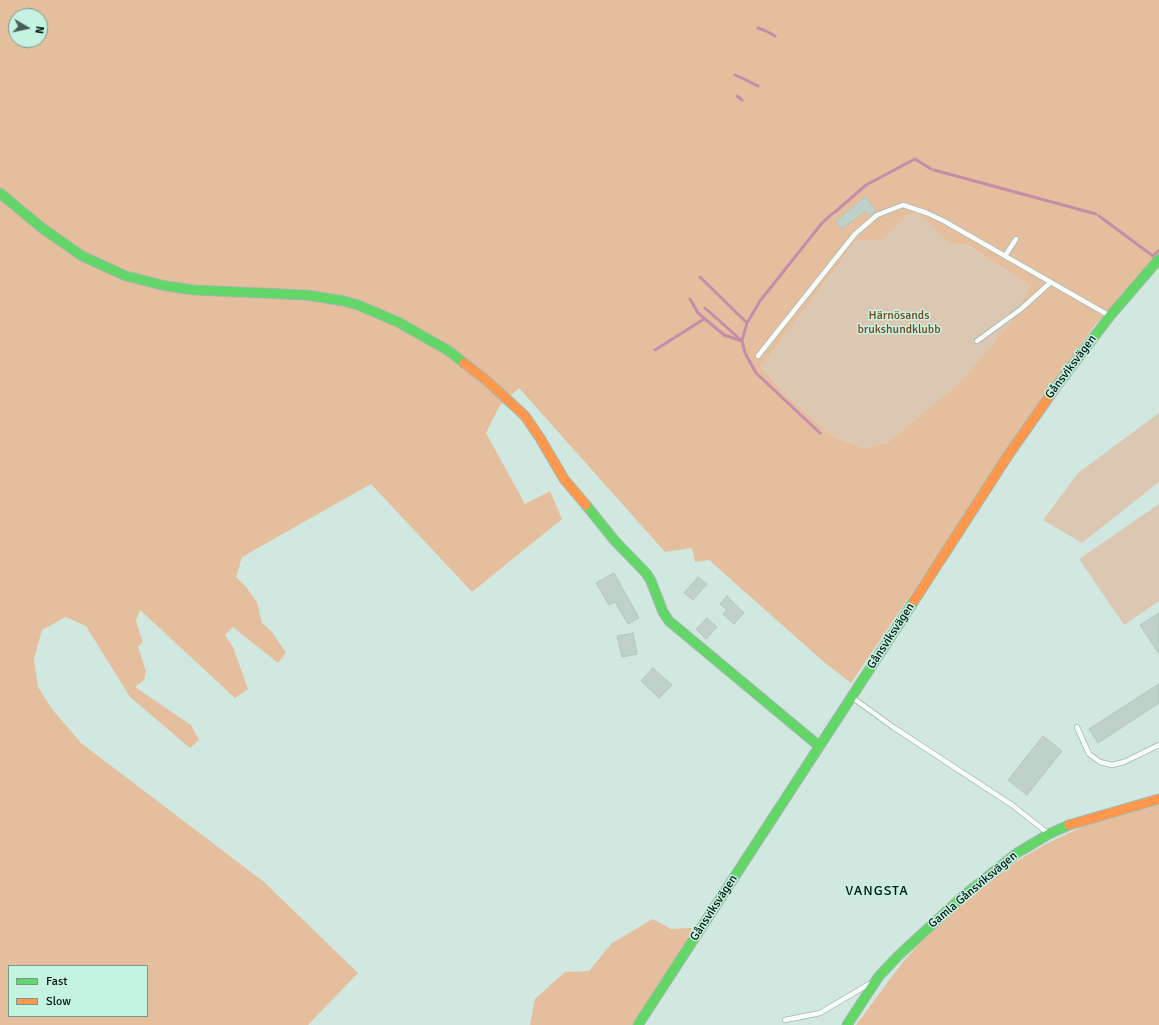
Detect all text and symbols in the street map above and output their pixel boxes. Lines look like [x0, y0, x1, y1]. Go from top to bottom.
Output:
north arrow [8, 8, 48, 48]
text: N [32, 25, 46, 35]
park label: Härnösands brukshundklubb [857, 309, 941, 337]
street label: Gånsviksvägen [1042, 332, 1100, 402]
street label: Gånsviksvägen [864, 600, 918, 672]
street label: Gamla Gånsviksvägen [926, 849, 1020, 931]
street label: Gånsviksvägen [687, 872, 741, 944]
district label: VANGSTA [845, 883, 909, 899]
legend [8, 965, 148, 1017]
text: Fast [46, 974, 67, 989]
text: Slow [46, 994, 71, 1009]

